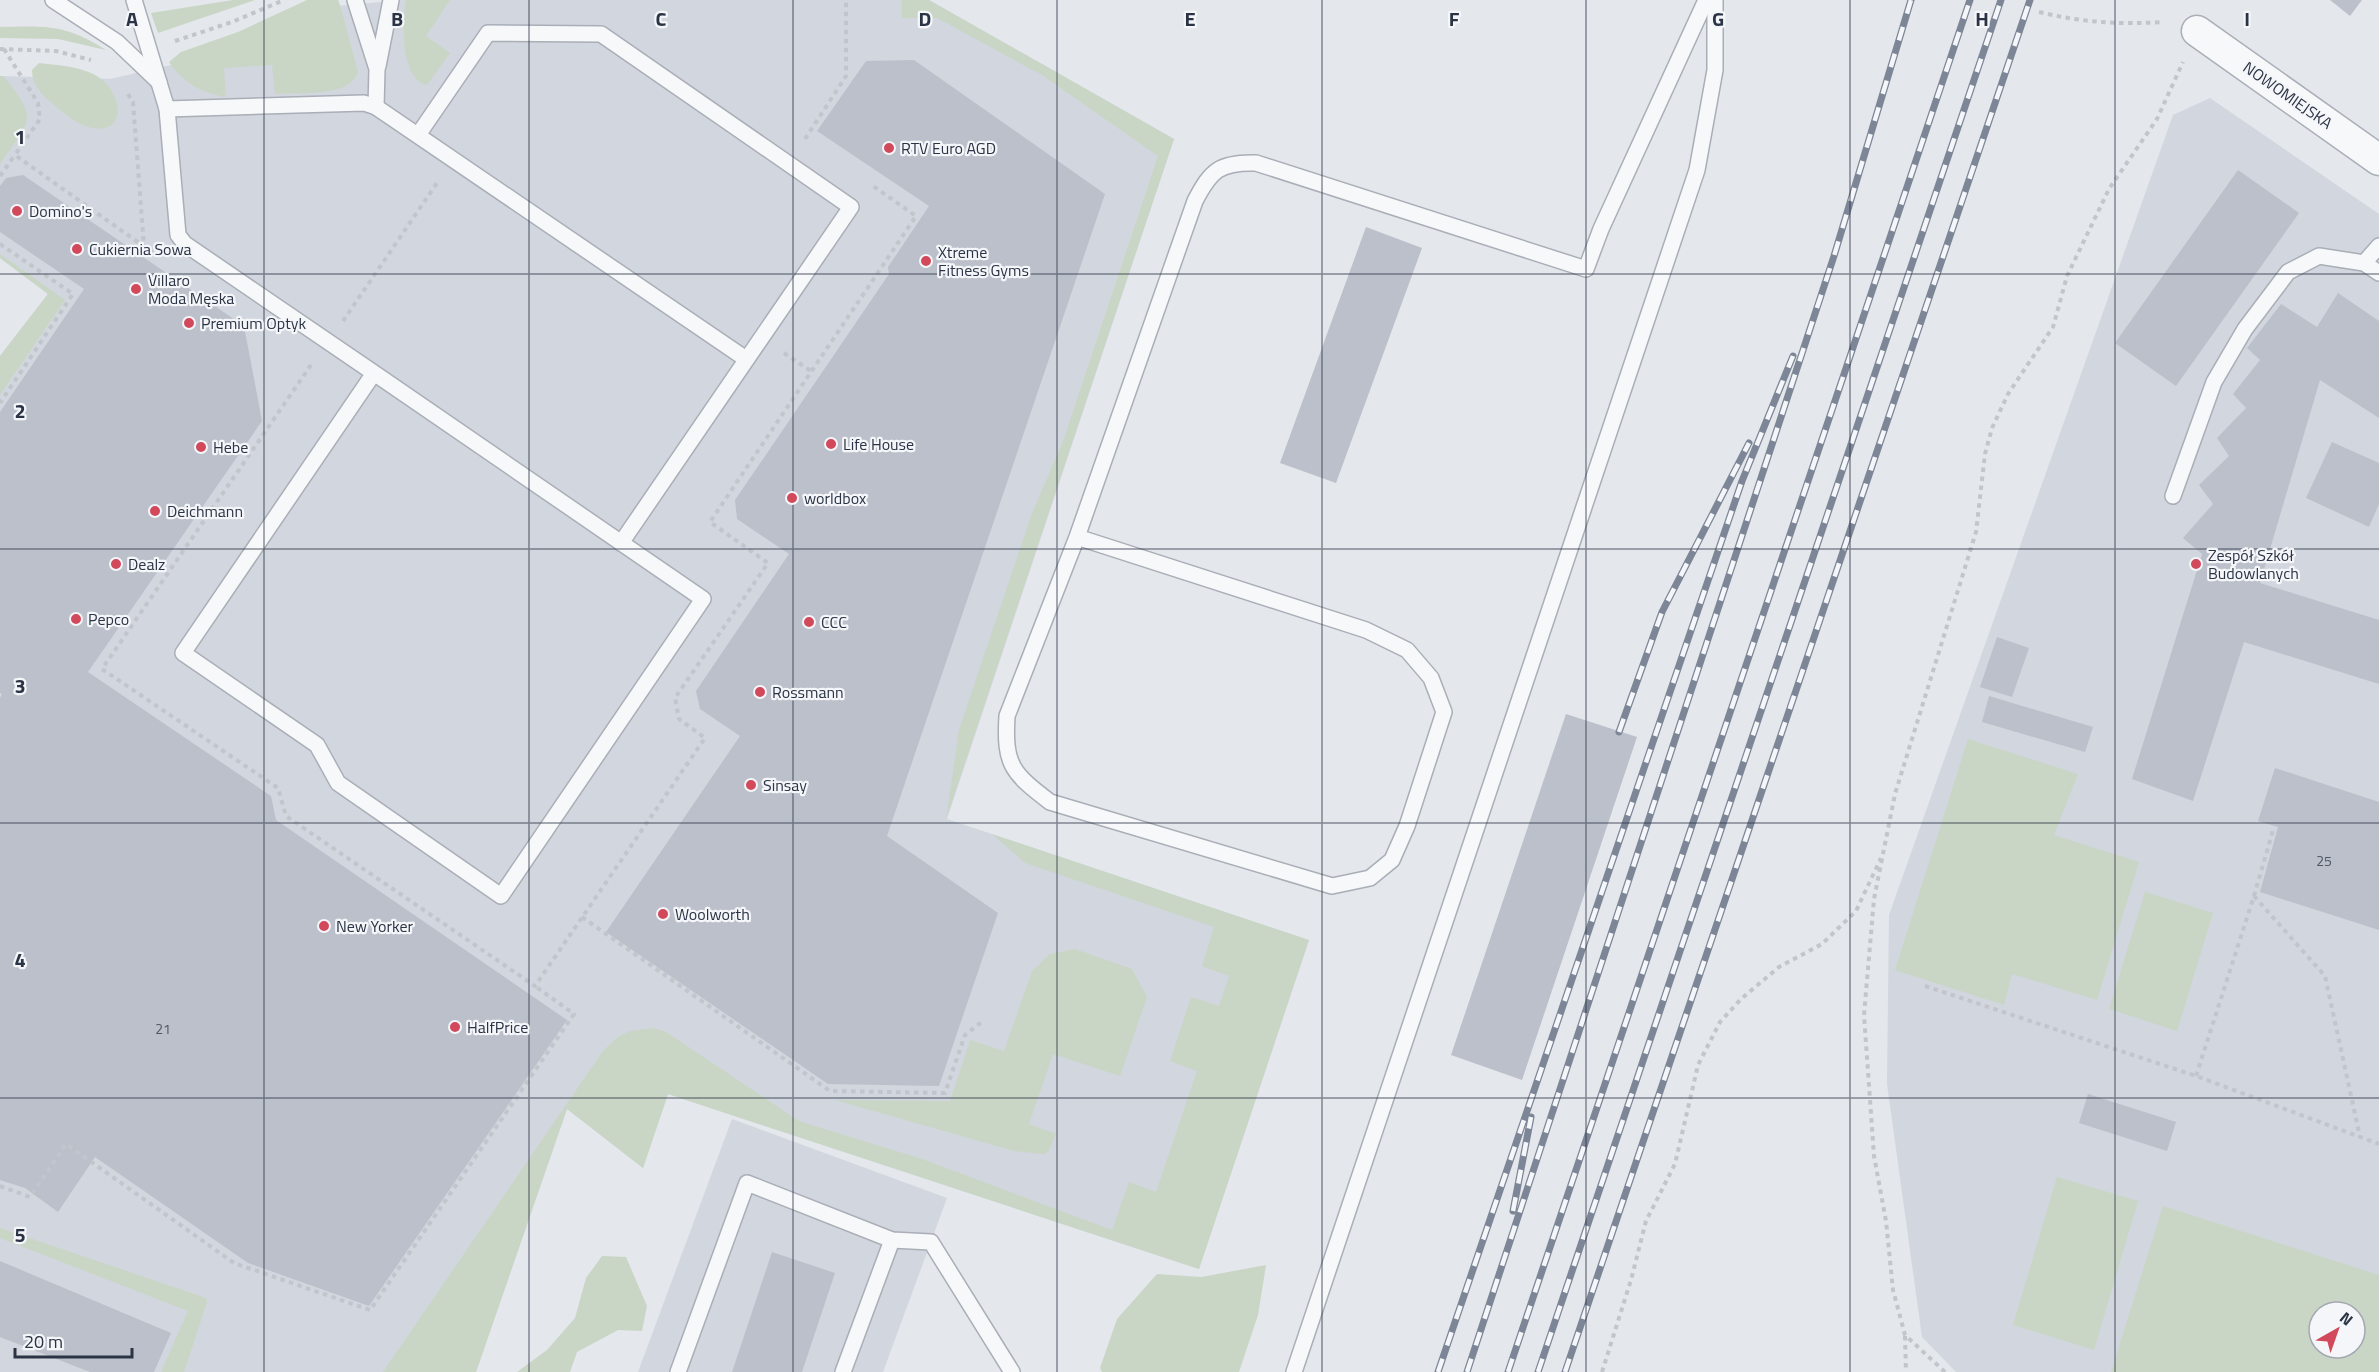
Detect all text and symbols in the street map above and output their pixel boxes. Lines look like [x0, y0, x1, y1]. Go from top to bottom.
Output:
text: A [126, 3, 138, 34]
text: B [391, 3, 403, 34]
text: C [656, 3, 667, 34]
text: D [919, 3, 931, 34]
text: E [1184, 3, 1196, 34]
text: F [1449, 3, 1460, 34]
text: G [1712, 3, 1724, 34]
text: H [1975, 3, 1989, 34]
text: I [2244, 3, 2250, 34]
street label: NOWOMIEJSKA [2238, 55, 2338, 135]
text: 1 [14, 121, 26, 152]
place label: RTV Euro AGD [901, 136, 996, 160]
marker: RTV Euro AGD [882, 141, 896, 155]
place label: Domino's [29, 199, 92, 223]
marker: Domino's [10, 204, 24, 218]
place label: Cukiernia Sowa [89, 237, 192, 261]
place label: Xtreme Fitness Gyms [938, 240, 1029, 282]
marker: Cukiernia Sowa [70, 242, 84, 256]
marker: Xtreme Fitness Gyms [919, 254, 933, 268]
place label: Villaro Moda Męska [148, 268, 234, 310]
marker: Villaro Moda Męska [129, 282, 143, 296]
place label: Premium Optyk [201, 311, 307, 335]
marker: Premium Optyk [182, 316, 196, 330]
text: 2 [14, 395, 26, 426]
place label: Life House [843, 432, 914, 456]
place label: Hebe [213, 435, 248, 459]
marker: Life House [824, 437, 838, 451]
marker: Hebe [194, 440, 208, 454]
place label: worldbox [804, 486, 866, 510]
marker: worldbox [785, 491, 799, 505]
place label: Deichmann [167, 499, 243, 523]
marker: Deichmann [148, 504, 162, 518]
place label: Zespół Szkół Budowlanych [2208, 543, 2299, 585]
place label: Dealz [128, 552, 165, 576]
marker: Dealz [109, 557, 123, 571]
marker: Zespół Szkół Budowlanych [2189, 557, 2203, 571]
place label: Pepco [88, 607, 129, 631]
place label: CCC [821, 610, 847, 634]
marker: Pepco [69, 612, 83, 626]
marker: CCC [802, 615, 816, 629]
text: 3 [14, 670, 26, 701]
place label: Rossmann [772, 680, 844, 704]
marker: Rossmann [753, 685, 767, 699]
place label: Sinsay [763, 773, 807, 797]
marker: Sinsay [744, 778, 758, 792]
house number: 25 [2316, 850, 2332, 871]
place label: Woolworth [675, 902, 750, 926]
marker: Woolworth [656, 907, 670, 921]
place label: New Yorker [336, 914, 413, 938]
marker: New Yorker [317, 919, 331, 933]
text: 4 [14, 944, 26, 975]
place label: HalfPrice [467, 1015, 528, 1039]
house number: 21 [155, 1018, 171, 1039]
marker: HalfPrice [448, 1020, 462, 1034]
text: 5 [14, 1219, 26, 1250]
north arrow [2307, 1300, 2367, 1360]
text: N [2335, 1306, 2359, 1331]
scale bar [15, 1321, 132, 1359]
text: 20 m [24, 1328, 63, 1355]

